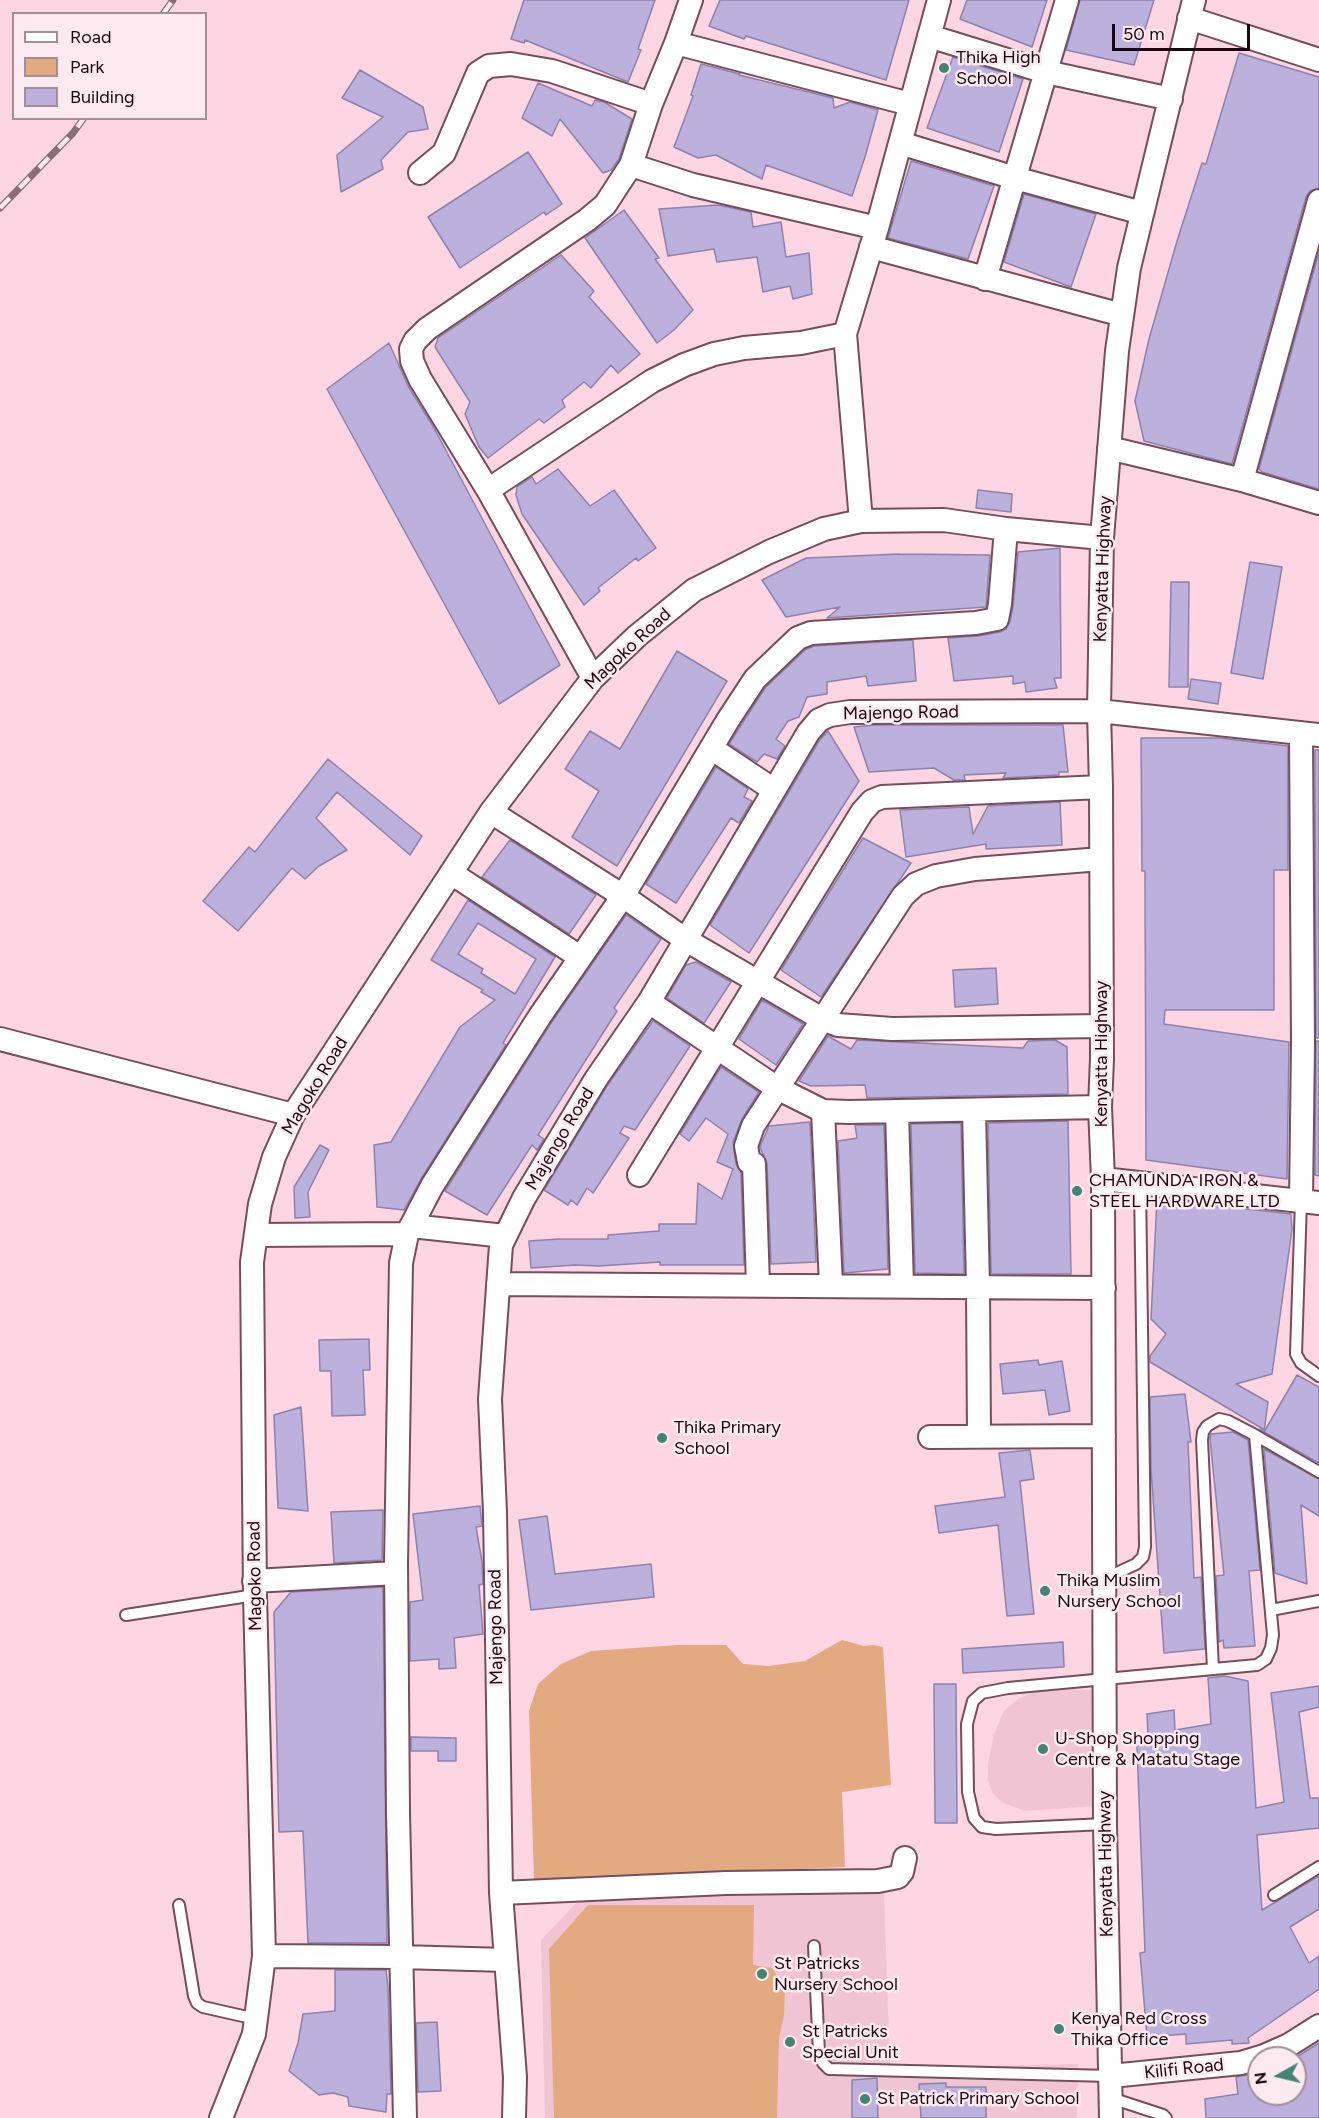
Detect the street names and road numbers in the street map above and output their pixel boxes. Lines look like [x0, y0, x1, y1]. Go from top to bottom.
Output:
street label: Kenyatta Highway [1090, 495, 1116, 643]
street label: Magoko Road [580, 603, 676, 695]
street label: Majengo Road [843, 701, 959, 725]
street label: Kenyatta Highway [1091, 981, 1113, 1127]
street label: Magoko Road [277, 1033, 353, 1139]
street label: Majengo Road [521, 1084, 599, 1194]
street label: Magoko Road [243, 1521, 267, 1631]
street label: Majengo Road [484, 1569, 508, 1685]
street label: Kenyatta Highway [1094, 1790, 1118, 1938]
street label: Kilifi Road [1143, 2054, 1225, 2084]

